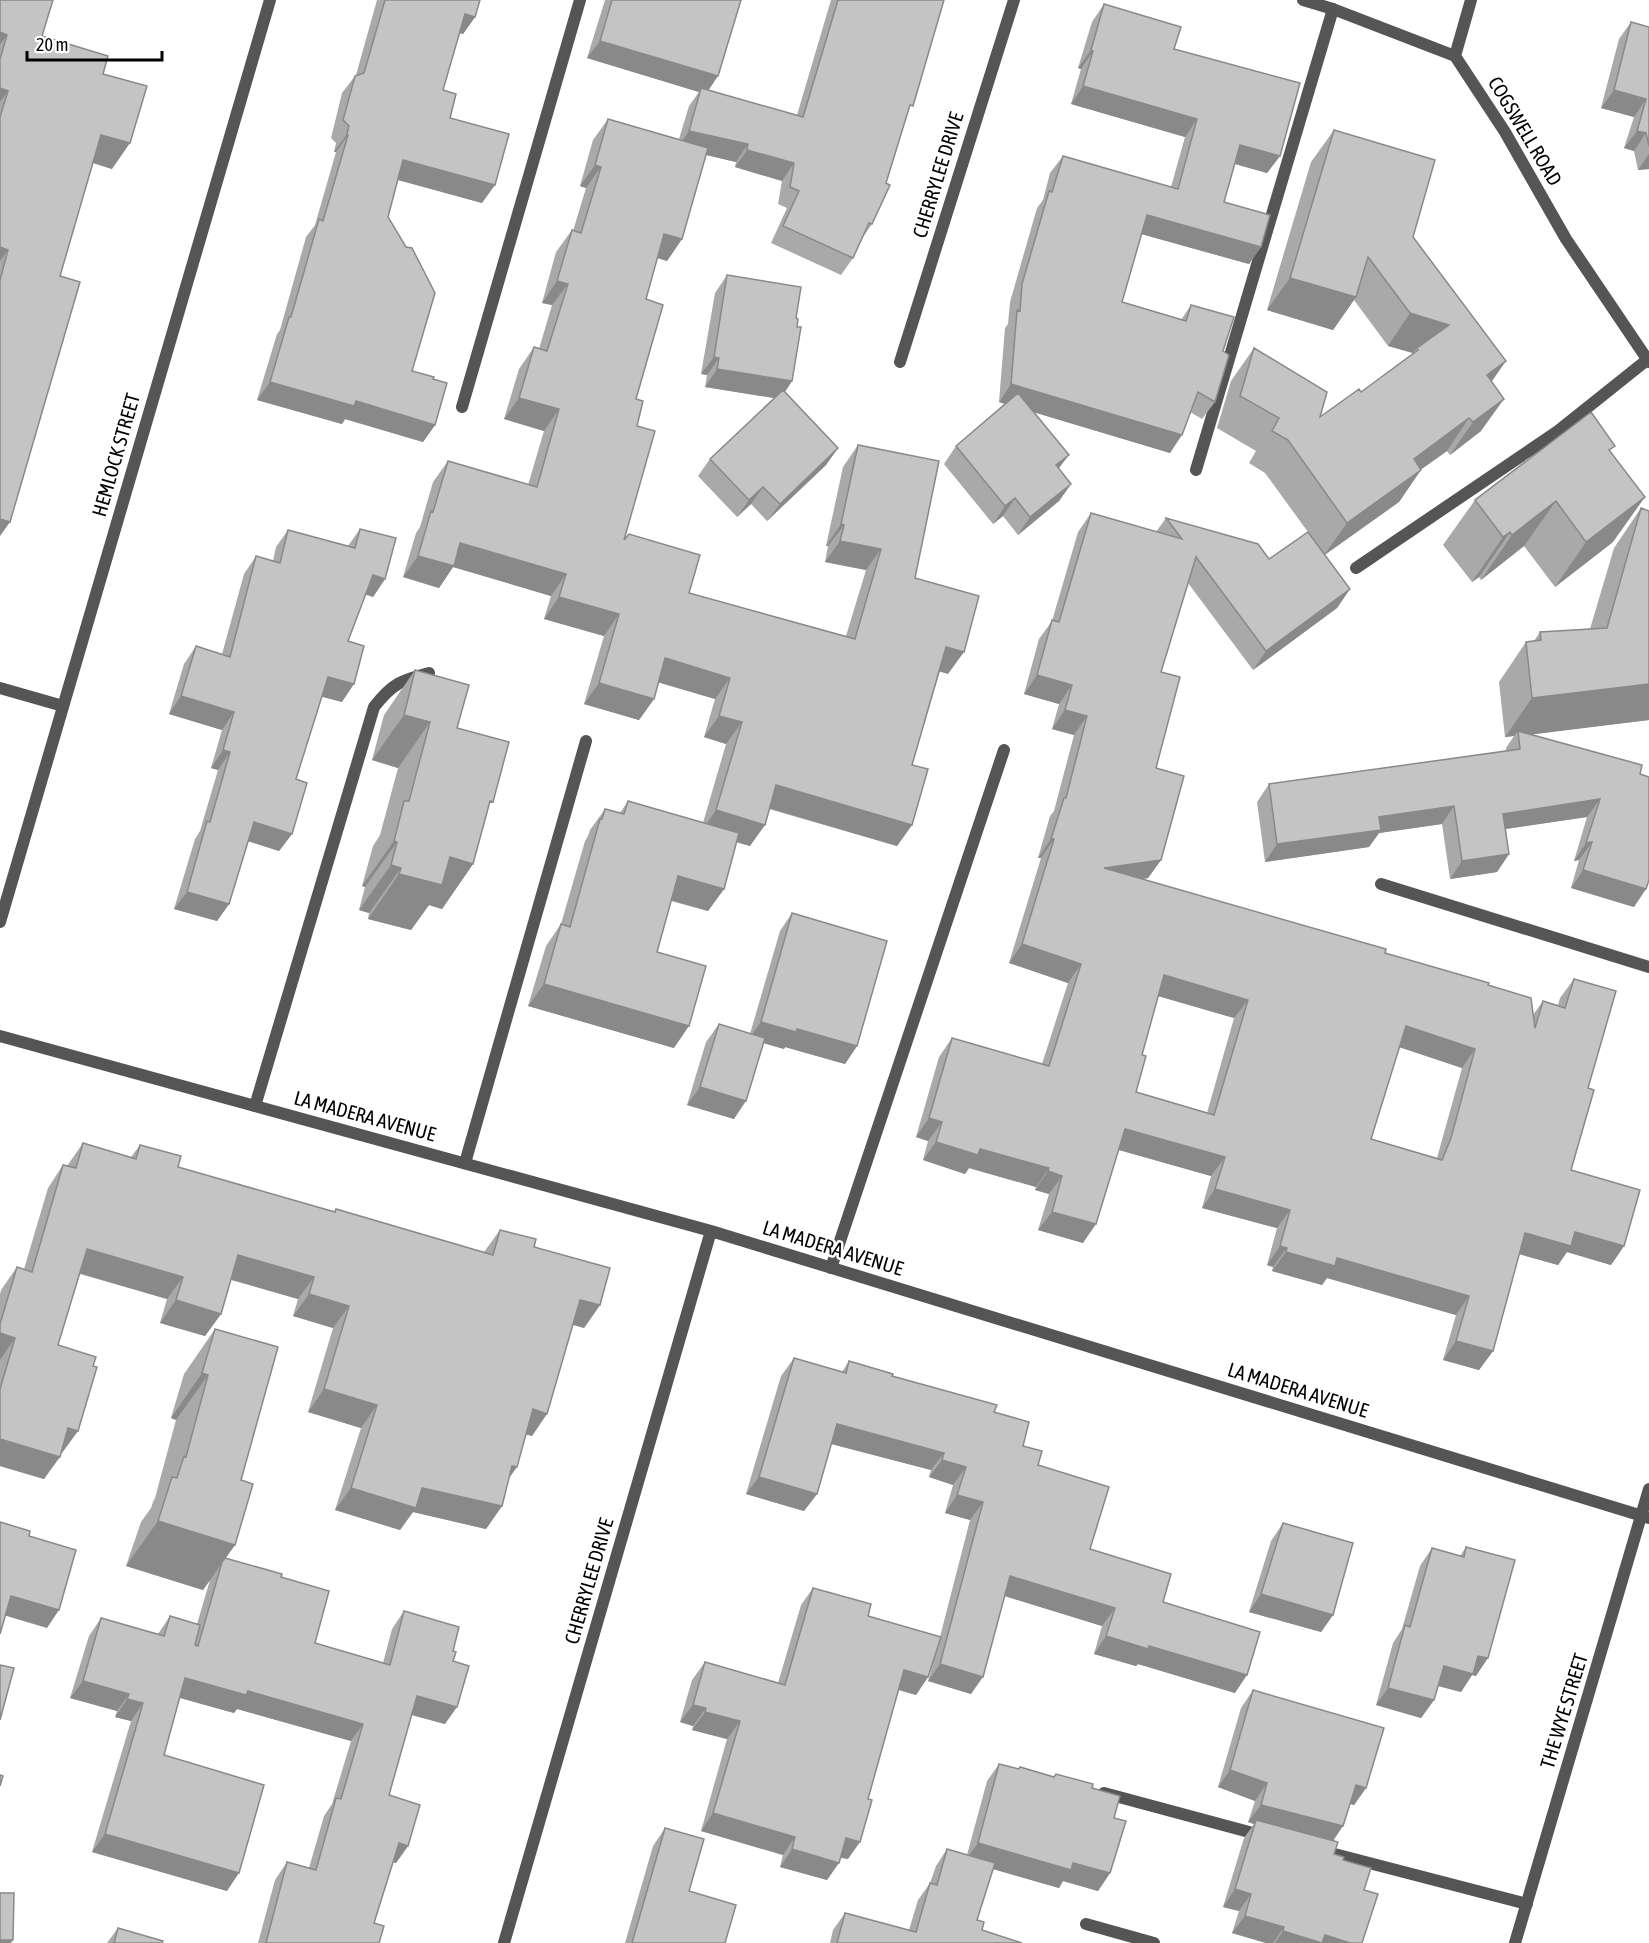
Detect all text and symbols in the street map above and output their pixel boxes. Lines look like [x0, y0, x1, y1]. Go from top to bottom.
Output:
scale bar [27, 24, 162, 62]
text: 20 m [36, 34, 68, 55]
street label: COGSWELL ROAD [1484, 72, 1567, 189]
street label: CHERRYLEE DRIVE [908, 109, 968, 240]
street label: HEMLOCK STREET [87, 390, 144, 519]
street label: LA MADERA AVENUE [292, 1086, 439, 1146]
street label: LA MADERA AVENUE [760, 1215, 907, 1280]
street label: LA MADERA AVENUE [1225, 1357, 1372, 1422]
street label: CHERRYLEE DRIVE [560, 1515, 618, 1647]
street label: THE WYE STREET [1535, 1650, 1592, 1771]

